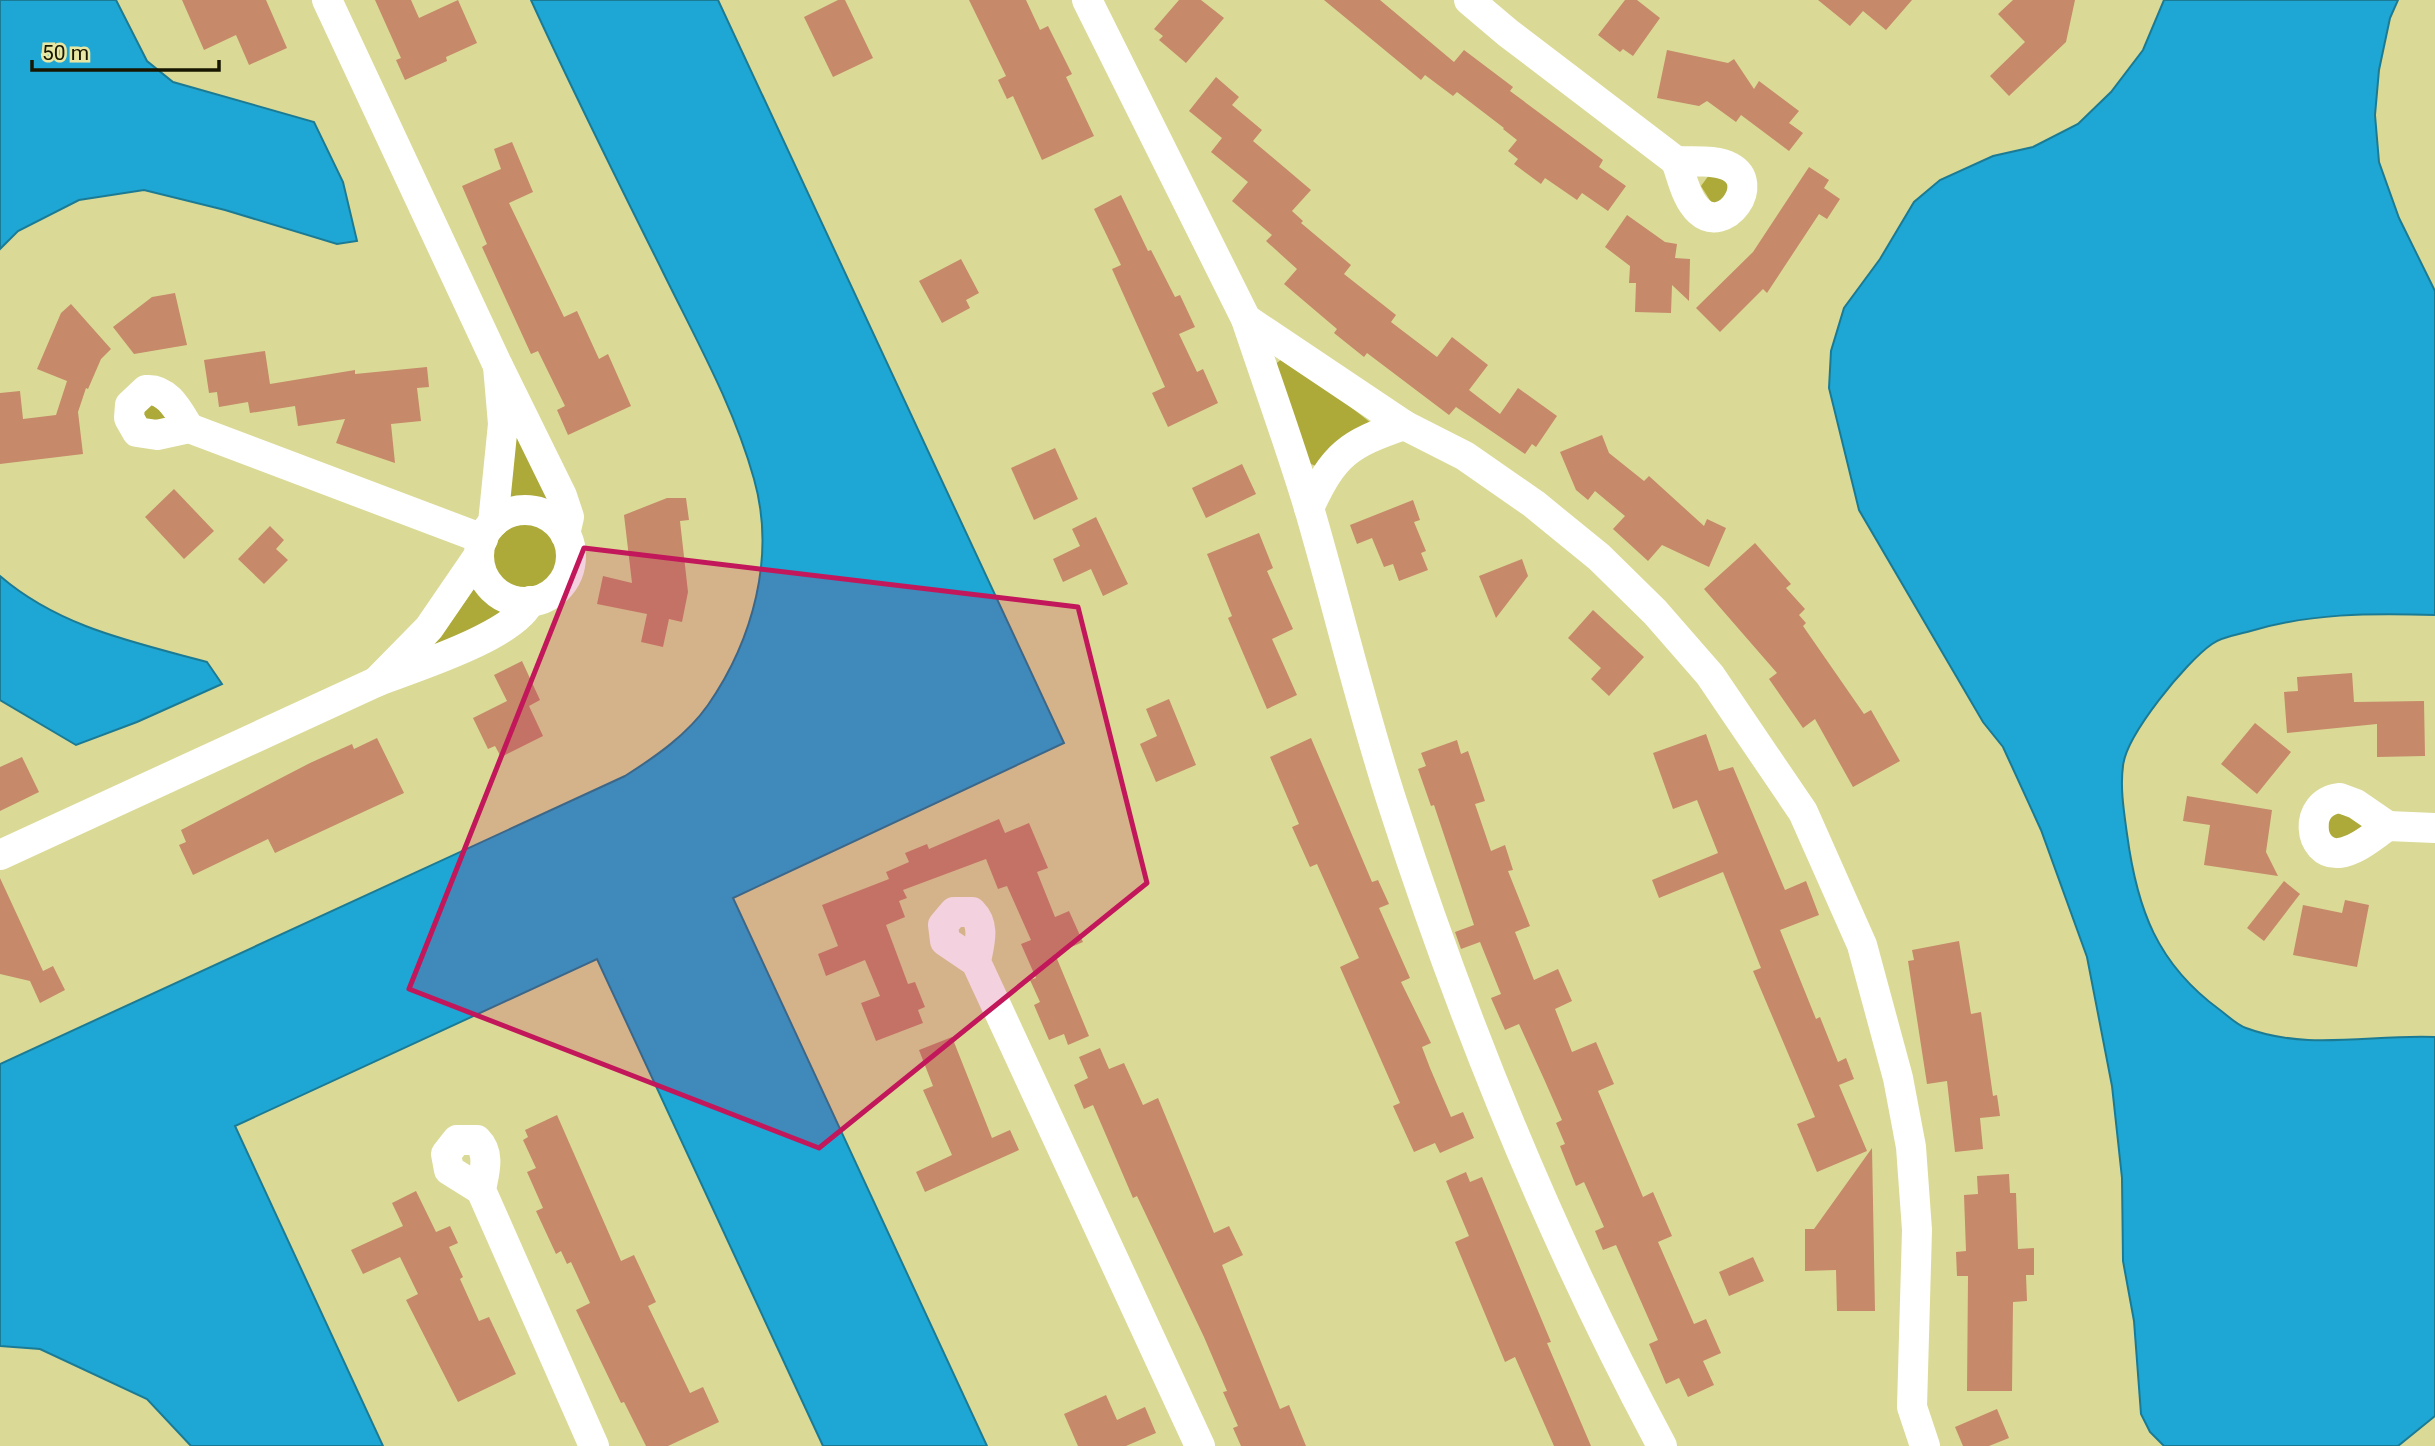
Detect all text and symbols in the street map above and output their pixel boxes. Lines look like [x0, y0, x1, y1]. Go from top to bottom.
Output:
scale bar [32, 28, 219, 72]
text: 50 m [42, 41, 89, 65]

